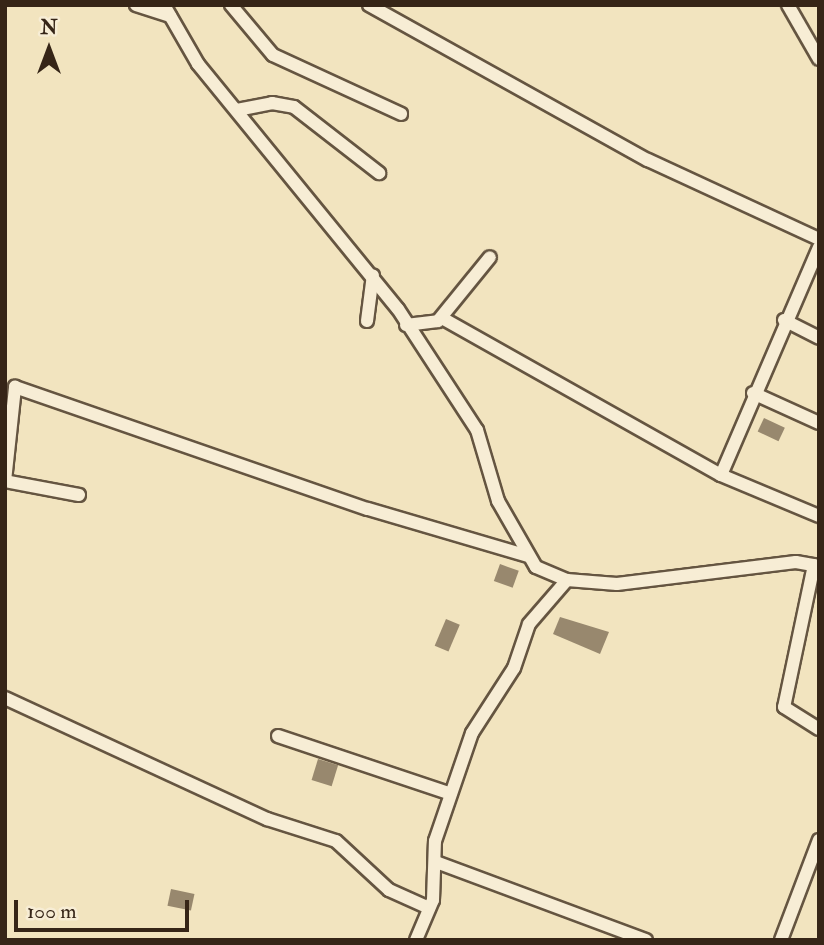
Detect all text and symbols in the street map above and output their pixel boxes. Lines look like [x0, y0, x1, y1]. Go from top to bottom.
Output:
north arrow [14, 14, 84, 84]
text: N [40, 16, 58, 40]
scale bar [18, 886, 192, 930]
text: 100 m [27, 898, 77, 925]

